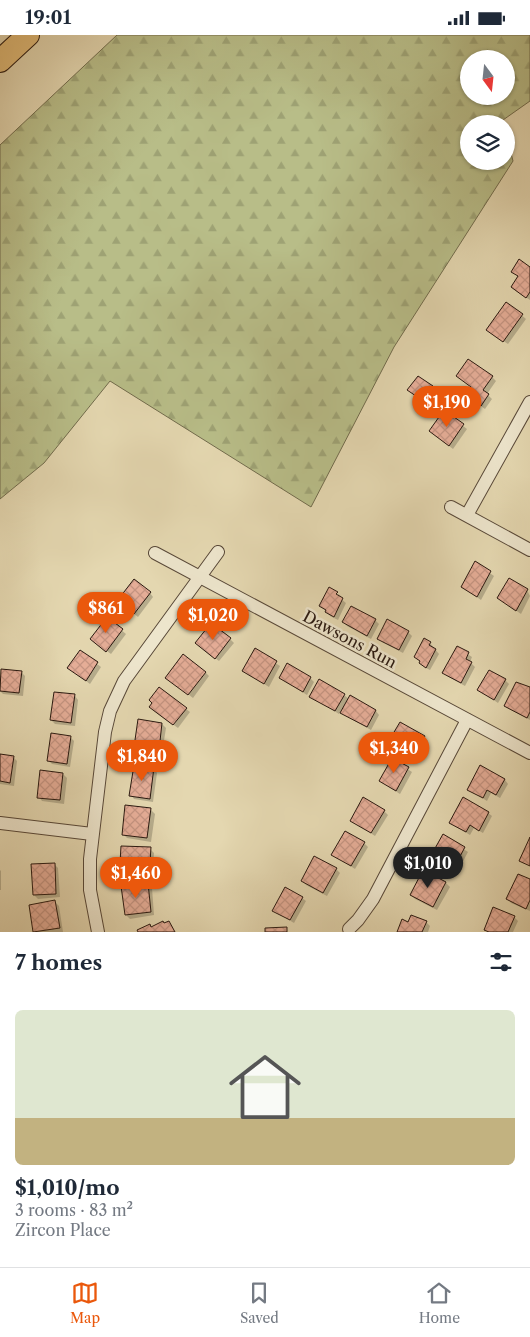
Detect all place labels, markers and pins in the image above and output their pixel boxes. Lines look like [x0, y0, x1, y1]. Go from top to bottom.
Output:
pin: $1,190 [406, 385, 488, 428]
pin: $861 [76, 591, 136, 634]
pin: $1,020 [172, 599, 254, 641]
pin: $1,340 [353, 731, 435, 774]
pin: $1,840 [101, 739, 183, 782]
pin: $1,010 [387, 847, 469, 889]
pin: $1,460 [95, 857, 177, 899]

